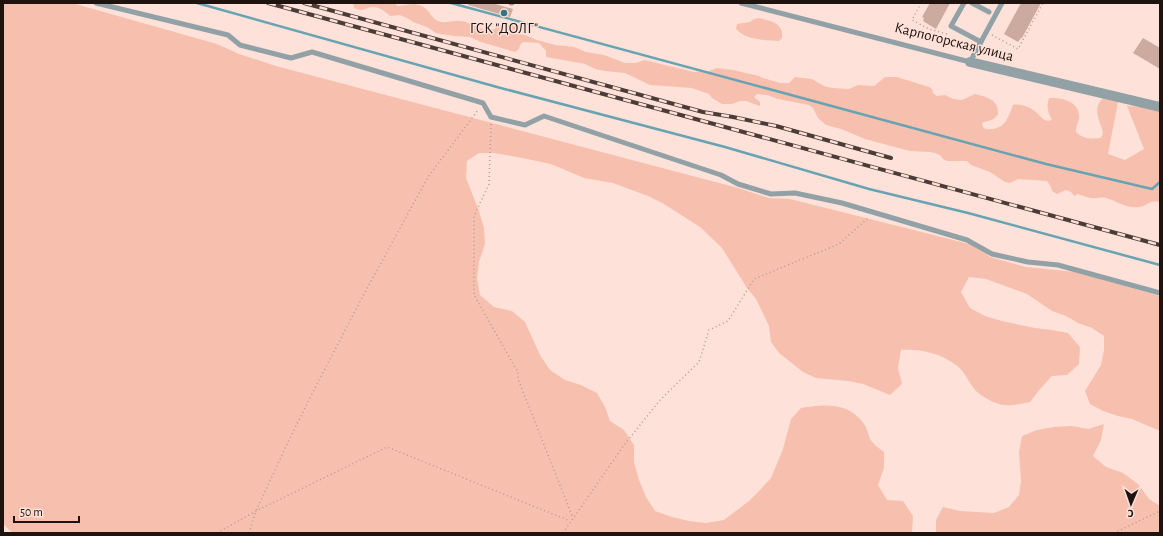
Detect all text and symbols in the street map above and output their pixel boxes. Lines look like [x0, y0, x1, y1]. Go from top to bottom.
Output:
marker: ГСК "ДОЛГ" [499, 8, 509, 18]
street label: Карпогорская улица [893, 20, 1015, 64]
place label: ГСК "ДОЛГ" [470, 21, 538, 36]
north arrow [1111, 484, 1151, 524]
scale bar [14, 498, 79, 524]
text: 50 m [20, 506, 43, 518]
text: С [1127, 508, 1134, 519]

